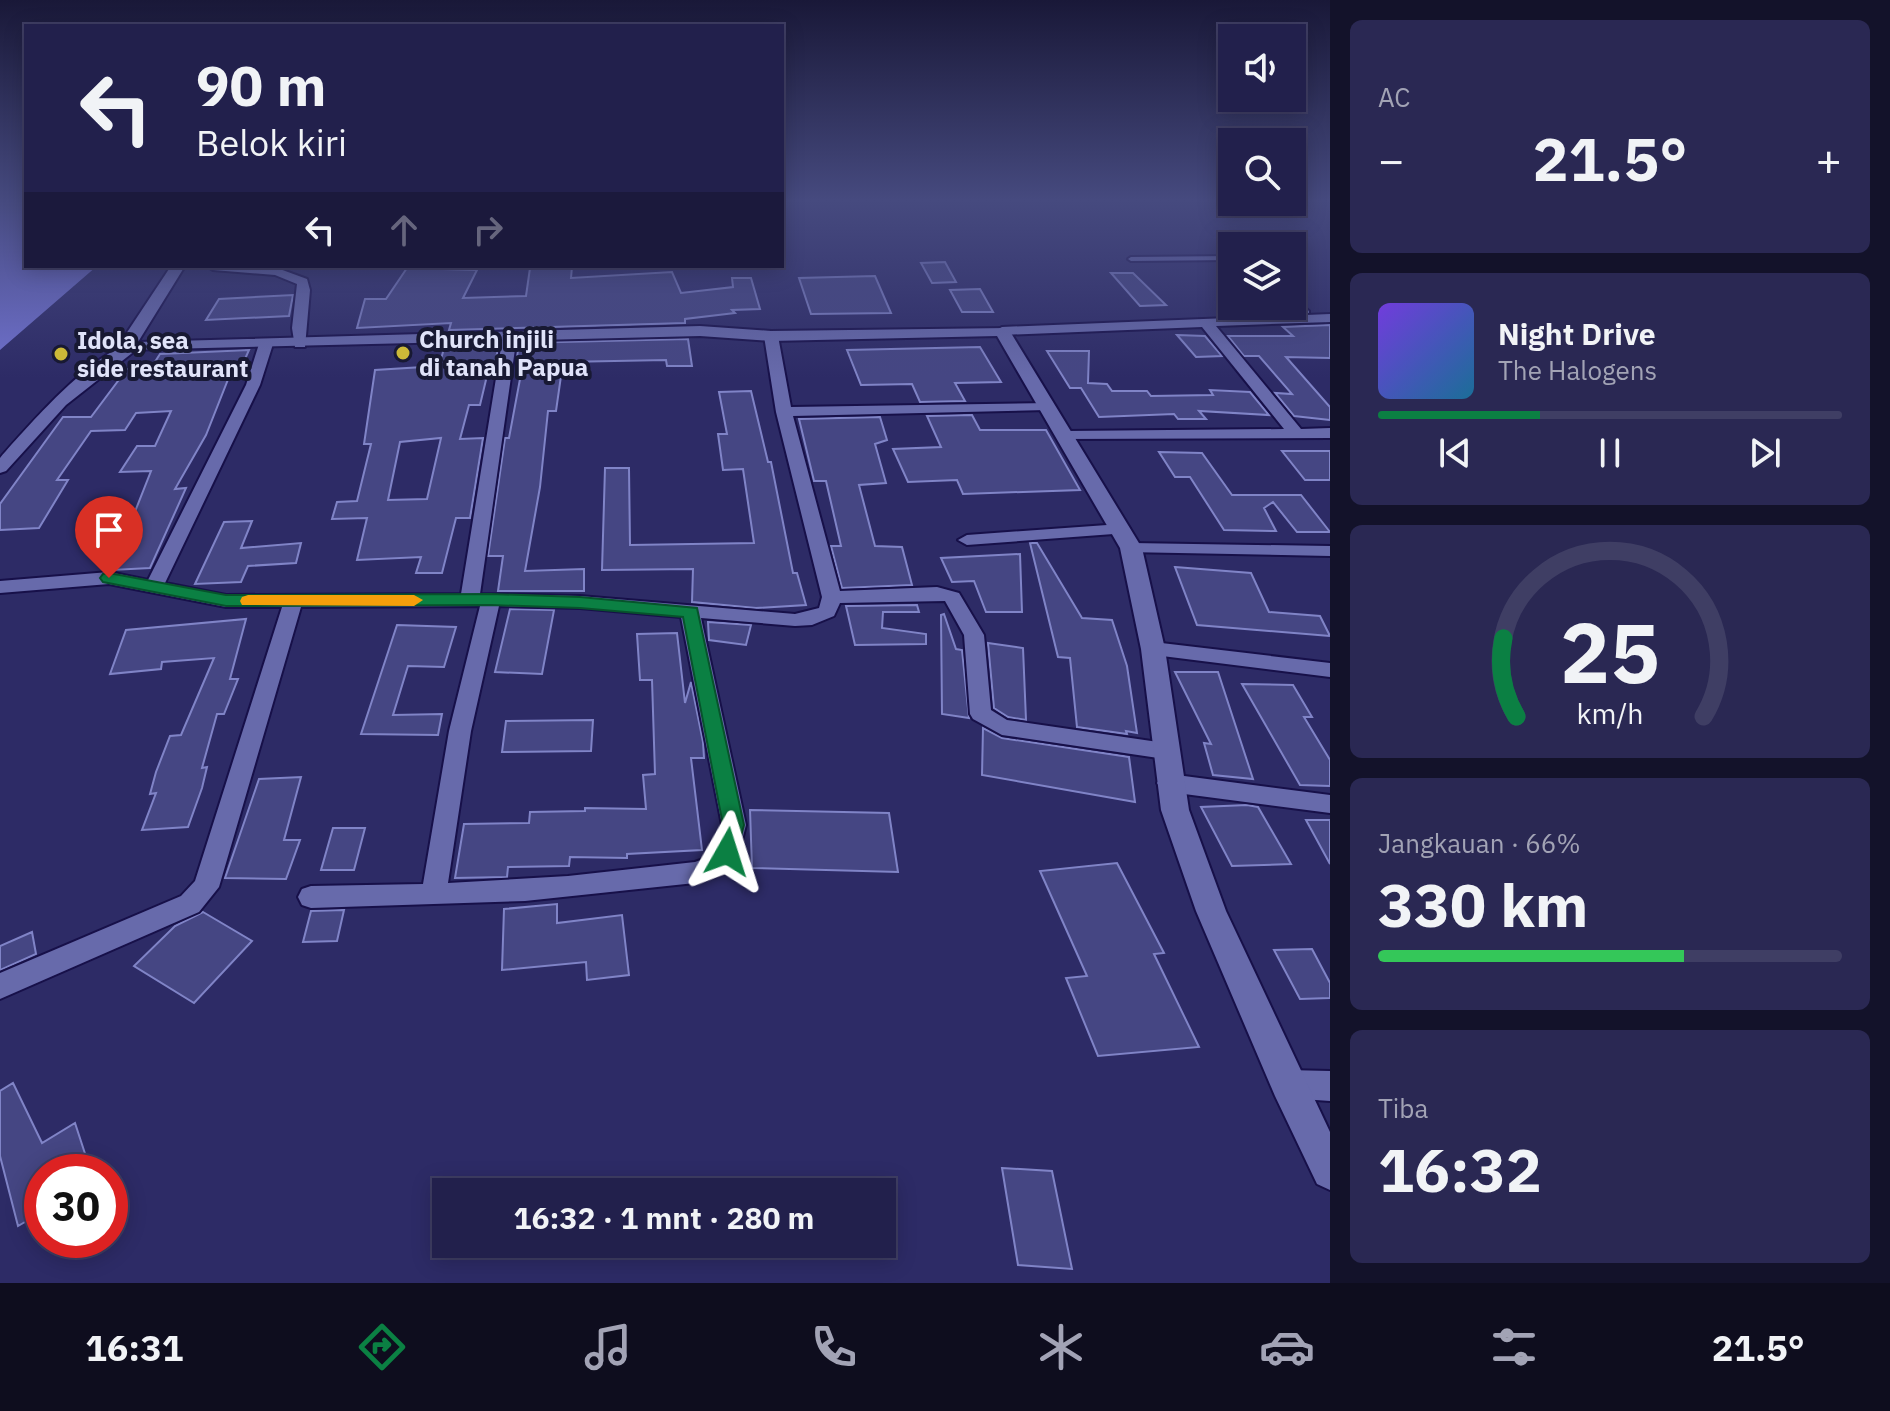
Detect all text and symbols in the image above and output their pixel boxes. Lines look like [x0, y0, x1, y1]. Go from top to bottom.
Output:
map controls [1218, 24, 1306, 320]
button: sound [1218, 24, 1306, 112]
text: 90 m [196, 49, 326, 121]
icon: left [64, 56, 168, 160]
text: AC [1378, 80, 1410, 114]
text: Belok kiri [196, 119, 347, 166]
text: 21.5° [1533, 119, 1687, 198]
button: search [1218, 128, 1306, 216]
text: − [1378, 131, 1404, 188]
text: + [1816, 131, 1842, 188]
icon: left [298, 208, 342, 252]
icon: ahead [382, 208, 426, 252]
icon: right [466, 208, 510, 252]
button: layers [1218, 232, 1306, 320]
text: Night Drive [1498, 314, 1656, 353]
place label: Church injili di tanah Papua [419, 323, 589, 383]
place label: Idola, sea side restaurant [77, 324, 248, 384]
marker: Church injili di tanah Papua [394, 344, 412, 362]
marker: Idola, sea side restaurant [52, 345, 70, 363]
text: The Halogens [1498, 353, 1657, 387]
icon: previous [1433, 431, 1477, 475]
icon: pause [1588, 431, 1632, 475]
icon: next [1743, 431, 1787, 475]
pin [75, 496, 143, 578]
icon: arrive [87, 508, 131, 552]
text: 25 [1560, 598, 1660, 706]
text: km/h [1576, 696, 1644, 733]
position arrow [685, 810, 769, 894]
text: Jangkauan · 66% [1378, 826, 1581, 860]
text: 330 km [1378, 865, 1588, 944]
text: Tiba [1378, 1091, 1428, 1125]
text: 16:32 [1378, 1130, 1542, 1209]
speed limit sign: 30 [24, 1154, 128, 1258]
text: 16:32 · 1 mnt · 280 m [514, 1198, 814, 1237]
icon: directions [354, 1319, 410, 1375]
icon: music [580, 1319, 636, 1375]
icon: phone [806, 1319, 862, 1375]
icon: climate [1033, 1319, 1089, 1375]
icon: car [1259, 1319, 1315, 1375]
icon: filters [1486, 1319, 1542, 1375]
text: 16:31 [85, 1324, 183, 1371]
text: 21.5° [1712, 1324, 1805, 1371]

